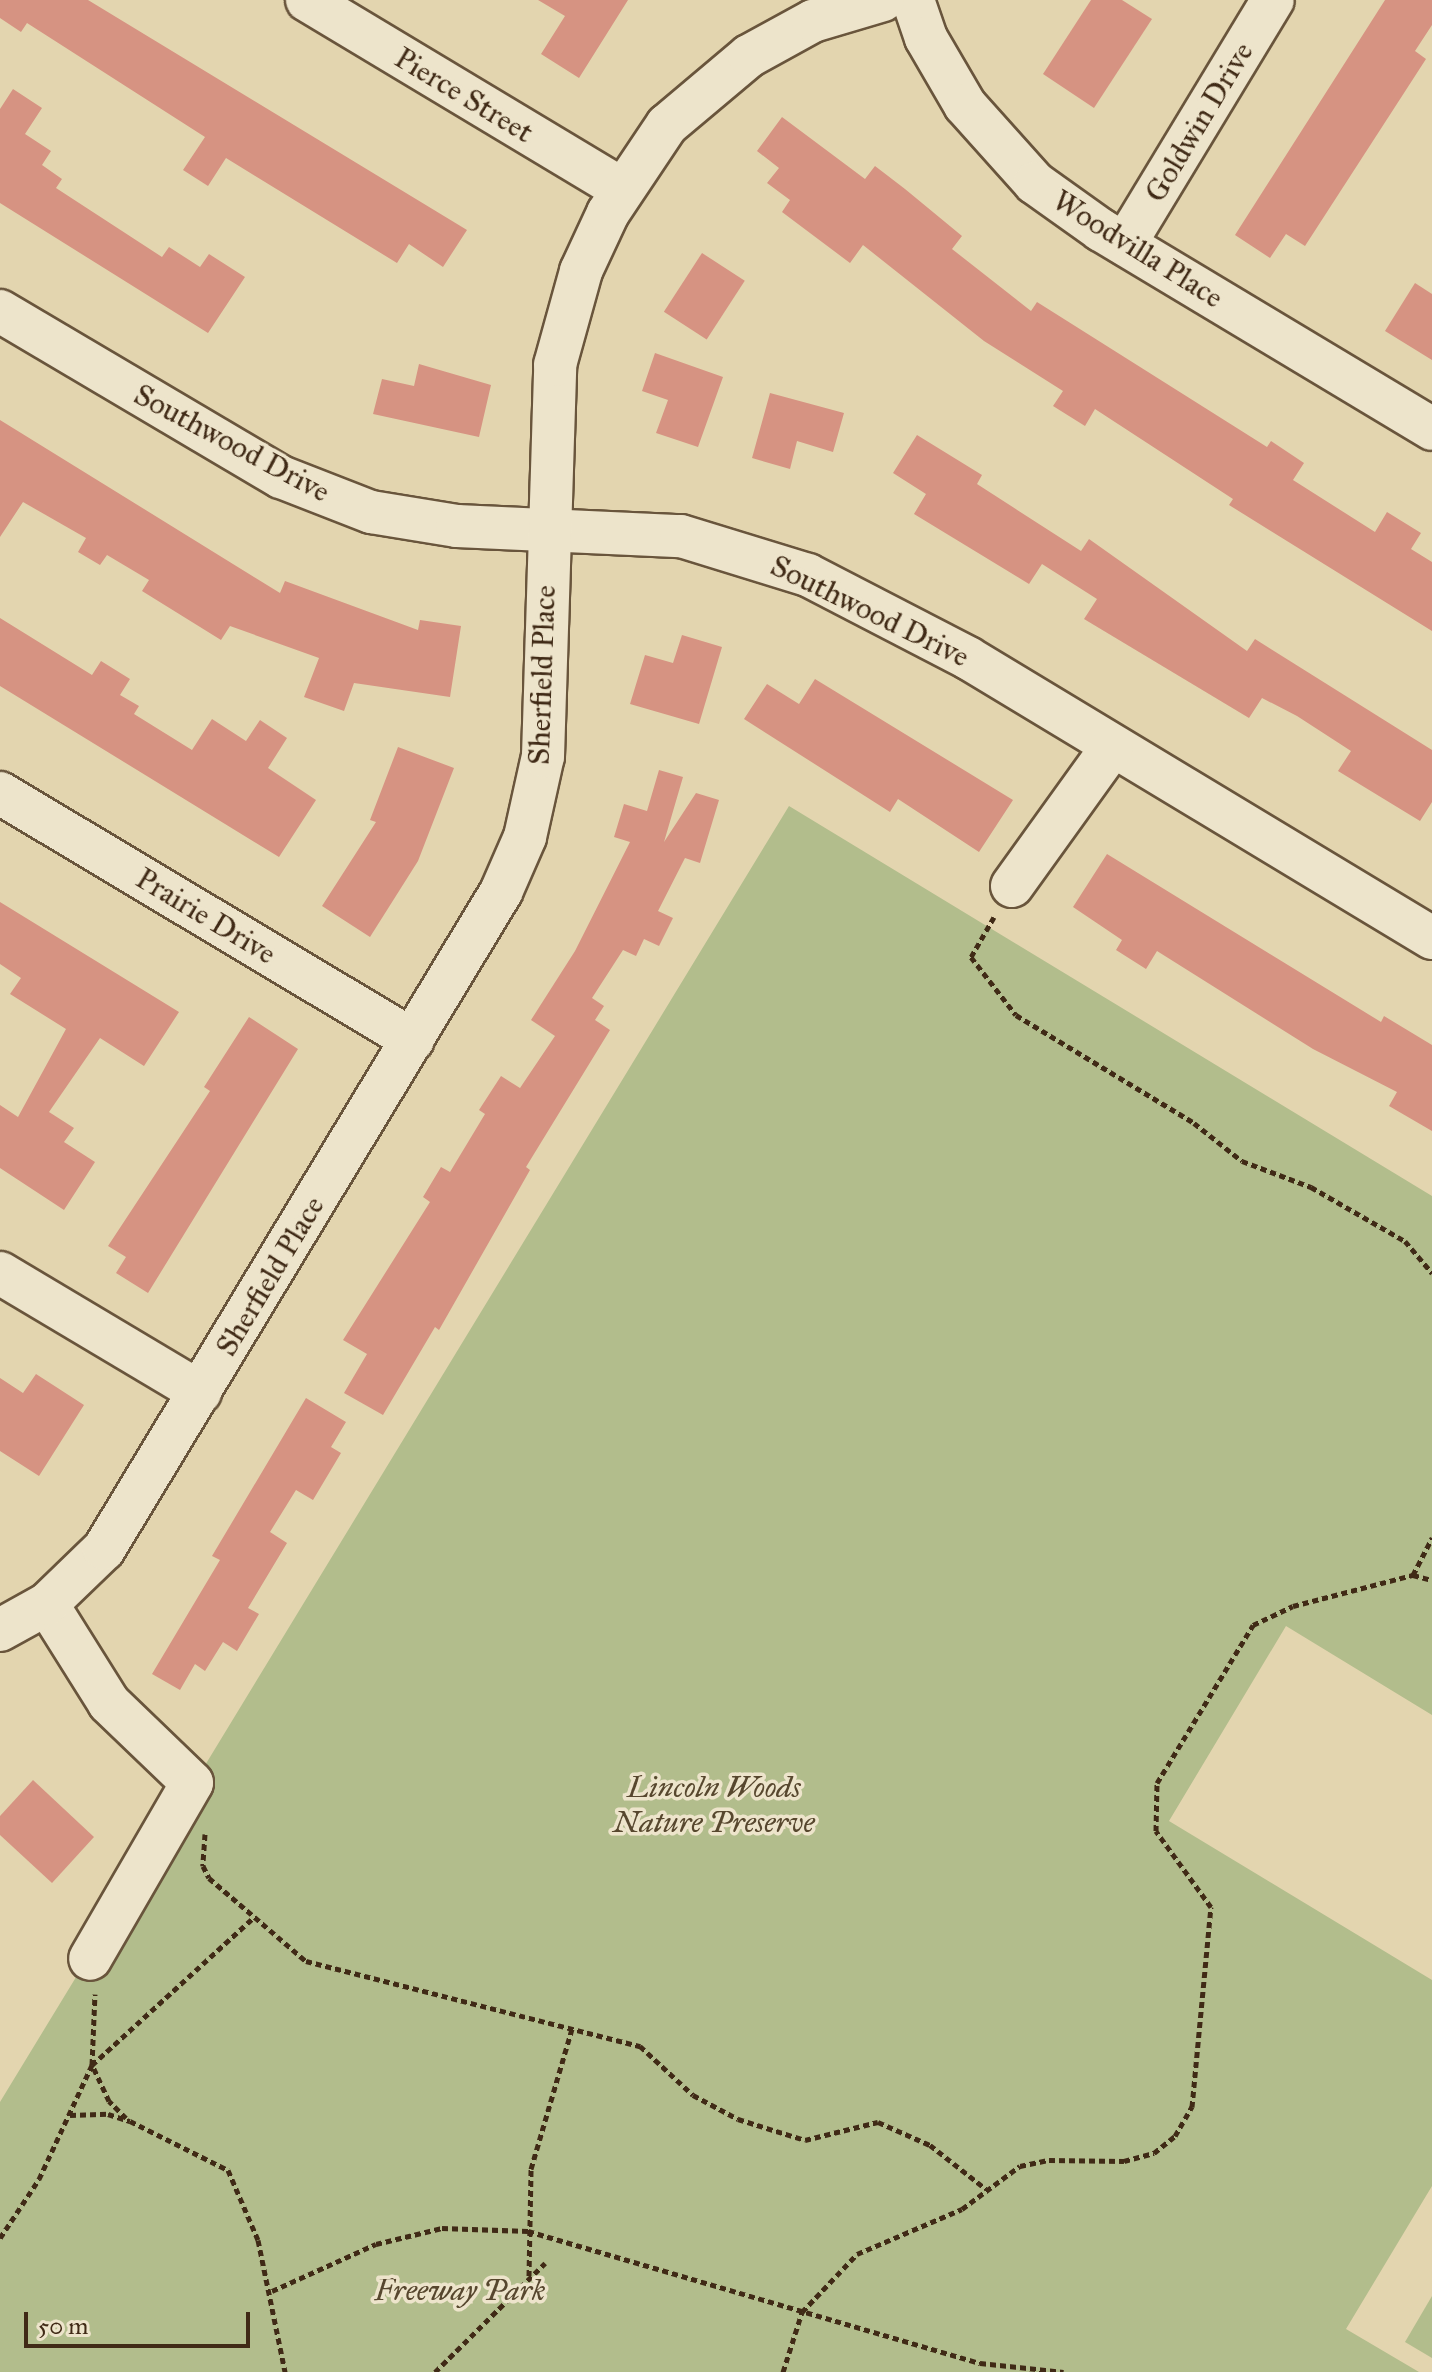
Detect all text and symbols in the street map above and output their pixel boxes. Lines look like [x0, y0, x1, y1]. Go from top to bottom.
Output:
street label: Goldwin Drive [1137, 36, 1261, 208]
street label: Pierce Street [388, 40, 540, 150]
street label: Woodvilla Place [1046, 182, 1230, 316]
street label: Southwood Drive [128, 376, 336, 510]
street label: Southwood Drive [765, 547, 975, 675]
street label: Sherfield Place [521, 584, 563, 766]
street label: Prairie Drive [130, 860, 282, 972]
street label: Sherfield Place [208, 1190, 332, 1362]
park label: Lincoln Woods Nature Preserve [613, 1769, 815, 1840]
park label: Freeway Park [375, 2272, 545, 2308]
scale bar [28, 2296, 254, 2346]
text: 50 m [38, 2311, 88, 2341]

